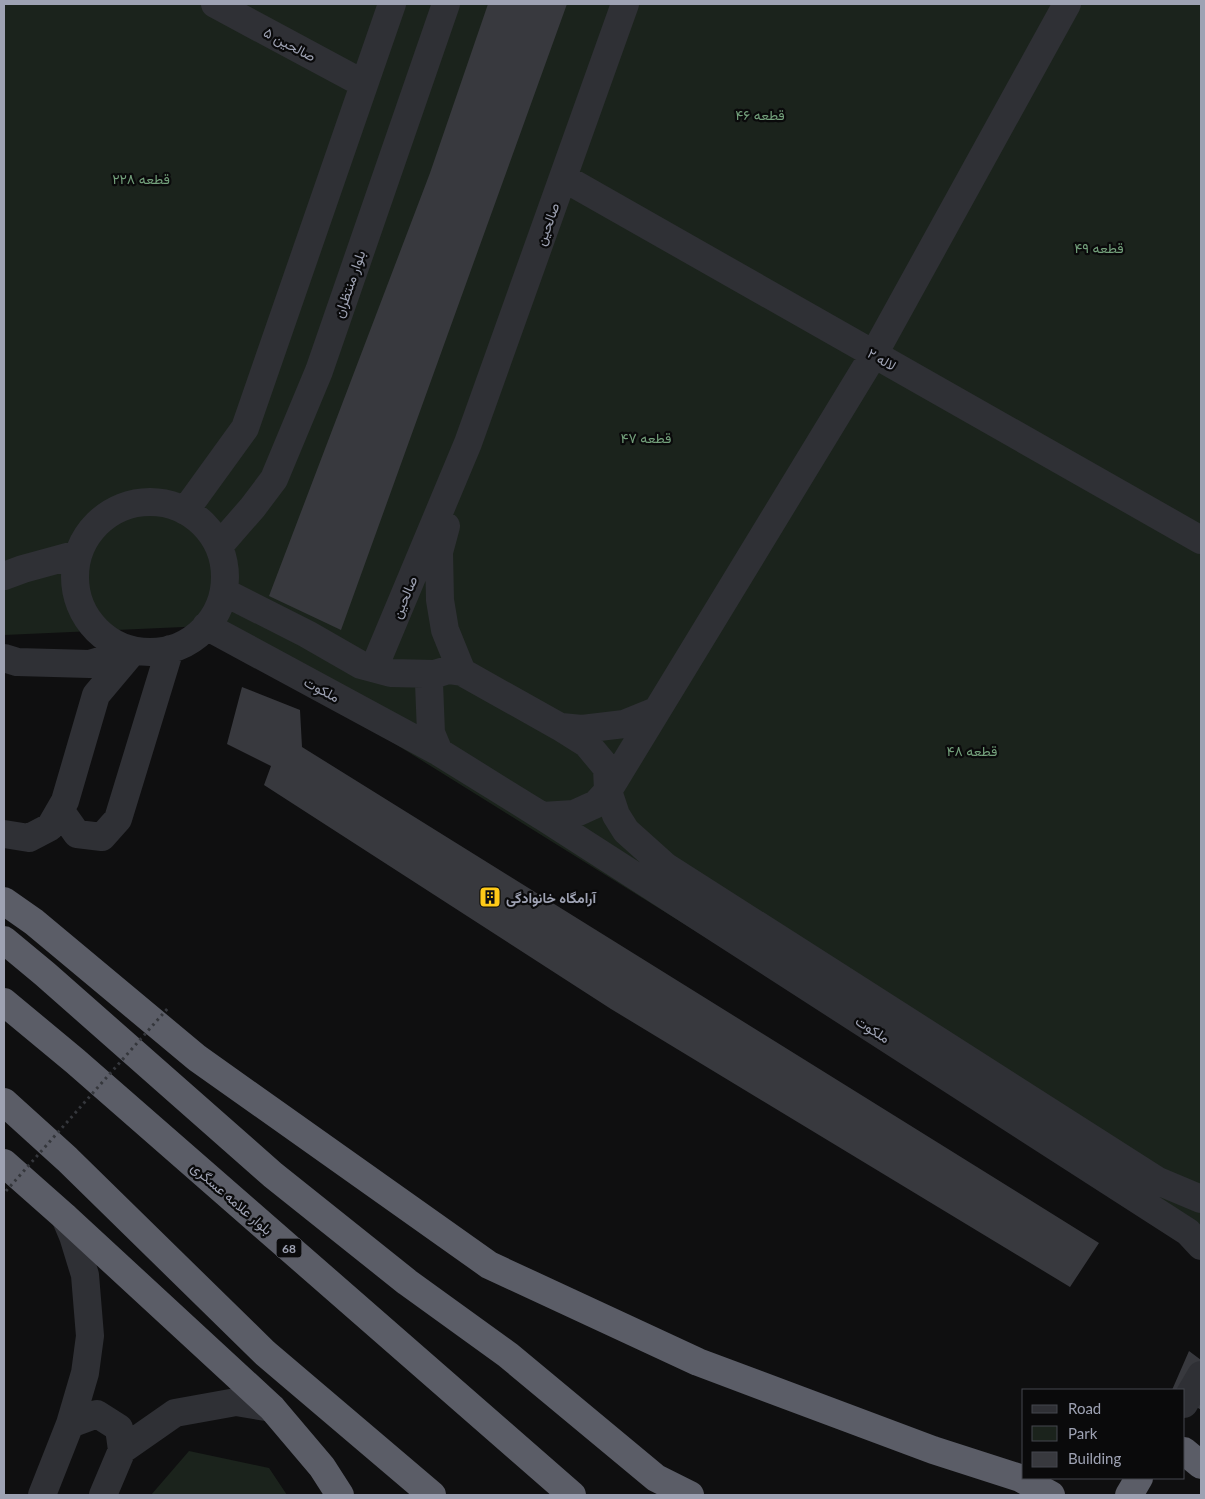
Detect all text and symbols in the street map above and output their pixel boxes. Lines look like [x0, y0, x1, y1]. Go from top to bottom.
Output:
street label: صالحین ۵ [261, 23, 319, 66]
park label: قطعه ۴۶ [735, 106, 785, 123]
park label: قطعه ۲۲۸ [112, 170, 170, 187]
street label: صالحین [531, 200, 564, 248]
park label: قطعه ۴۹ [1074, 239, 1124, 256]
street label: بلوار منتظران [330, 248, 369, 320]
street label: لاله ۲ [865, 344, 899, 374]
park label: قطعه ۴۷ [621, 429, 671, 446]
street label: صالحین [387, 573, 422, 621]
street label: ملکوت [301, 673, 343, 706]
park label: قطعه ۴۸ [947, 742, 997, 759]
building icon: آرامگاه خانوادگی [478, 885, 502, 909]
place label: آرامگاه خانوادگی [506, 889, 597, 907]
street label: ملکوت [852, 1012, 893, 1047]
street label: بلوار علامه عسگری [187, 1158, 276, 1239]
road number: 68 [276, 1238, 302, 1258]
legend [1022, 1389, 1185, 1479]
text: Road [1068, 1399, 1101, 1417]
text: Park [1068, 1424, 1098, 1442]
text: Building [1068, 1449, 1121, 1467]

